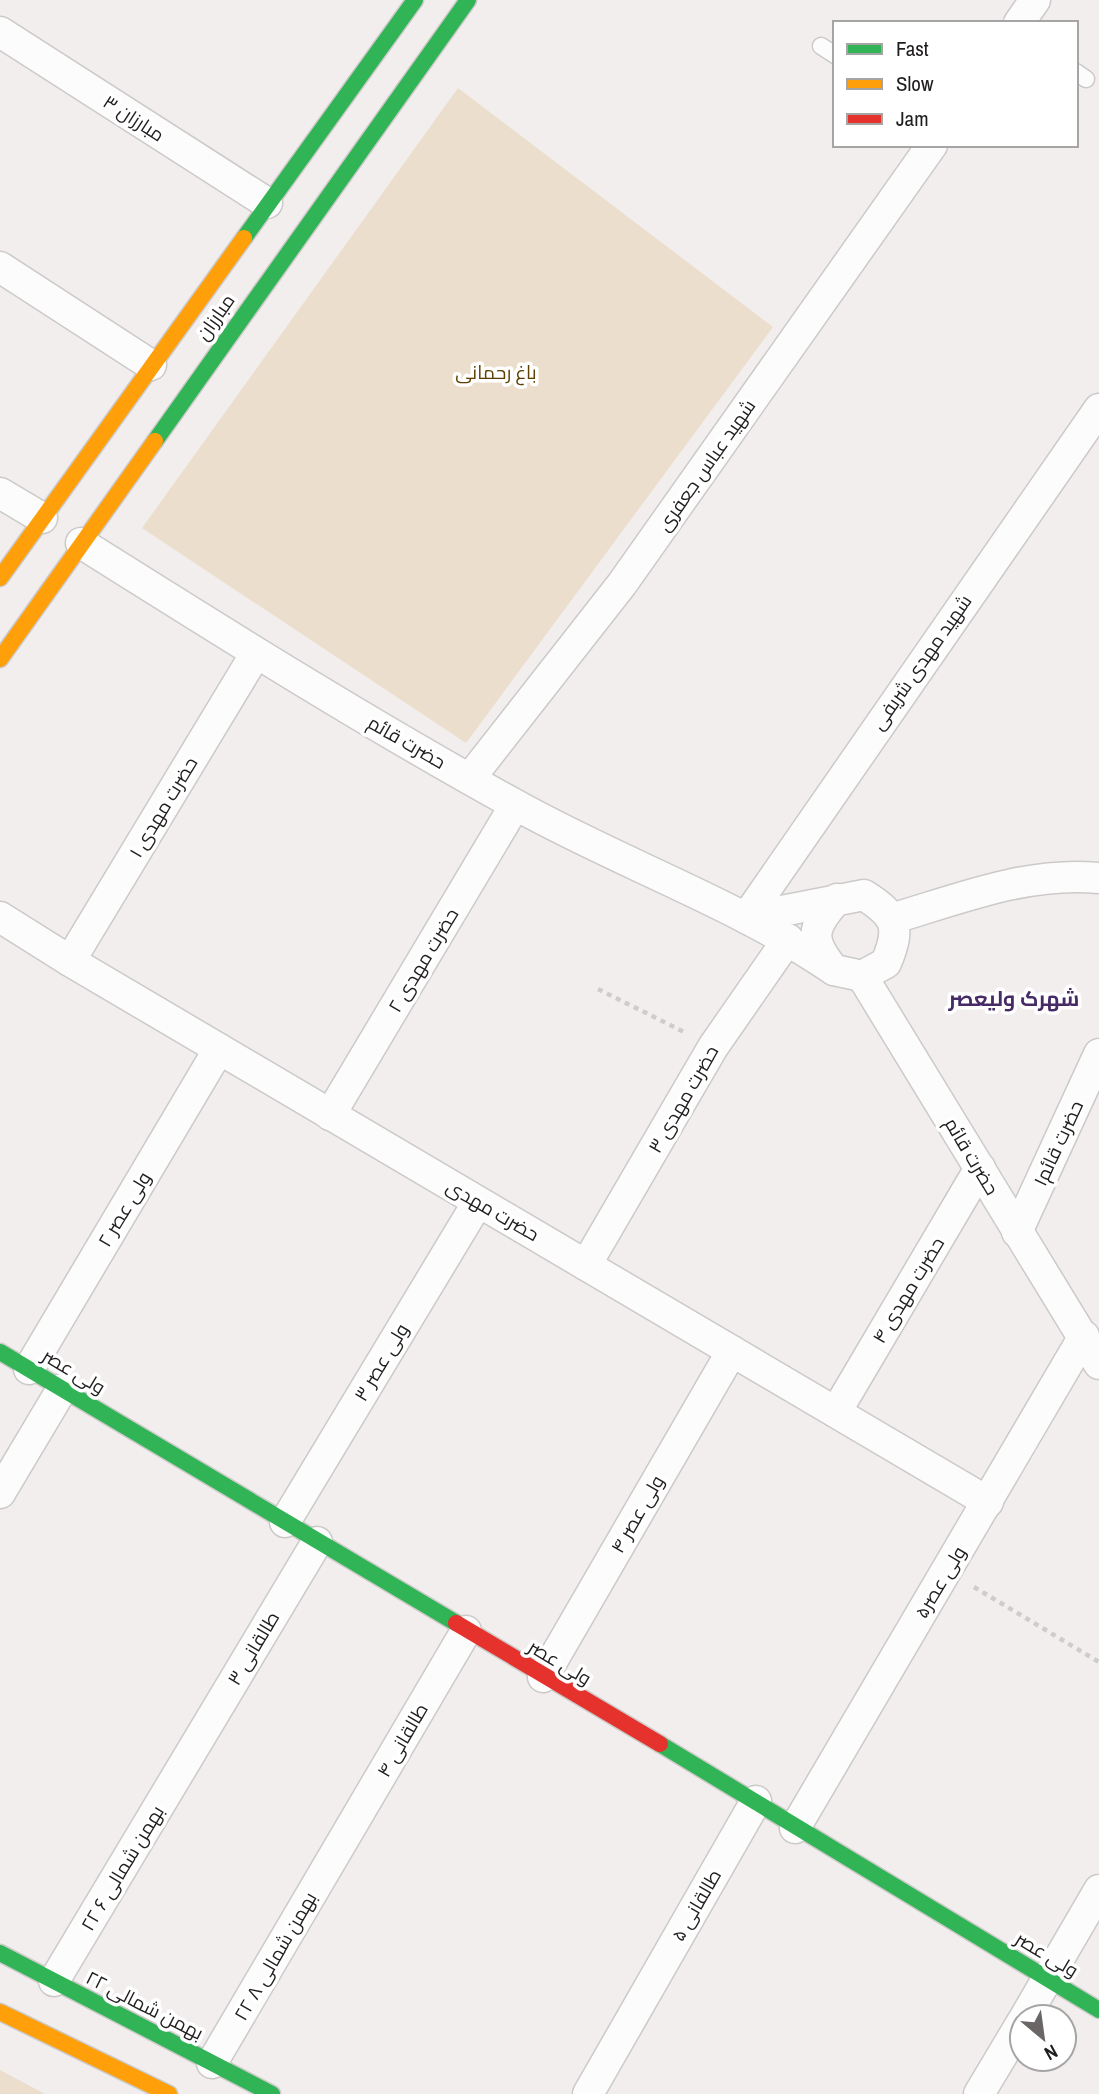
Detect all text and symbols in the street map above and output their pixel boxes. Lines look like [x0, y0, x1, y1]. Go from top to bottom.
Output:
legend [833, 21, 1078, 147]
text: Fast [896, 34, 929, 63]
text: Slow [896, 69, 934, 98]
street label: مبارزان ۳ [98, 88, 170, 148]
text: Jam [896, 104, 929, 133]
street label: مبارزان [190, 289, 240, 345]
park label: باغ رحمانی [455, 359, 537, 386]
street label: شهید عباس جعفری [651, 394, 761, 536]
street label: شهید مهدی شریفی [865, 589, 977, 735]
street label: حضرت قائم [363, 709, 451, 776]
street label: حضرت مهدی ۱ [123, 752, 203, 862]
street label: حضرت مهدی ۲ [382, 903, 464, 1017]
district label: شهرک ولیعصر [948, 984, 1079, 1013]
street label: حضرت مهدی ۳ [642, 1040, 724, 1158]
street label: حضرت قائم۱ [1027, 1096, 1090, 1191]
street label: حضرت قائم [938, 1112, 1005, 1200]
street label: ولی عصر ۲ [91, 1166, 157, 1252]
street label: حضرت مهدی [442, 1173, 544, 1247]
street label: حضرت مهدی ۴ [866, 1232, 950, 1348]
street label: ولی عصر ۳ [348, 1318, 414, 1406]
street label: ولی عصر [37, 1342, 110, 1400]
street label: ولی عصر ۴ [604, 1470, 670, 1558]
street label: ولی عصر۵ [908, 1541, 972, 1623]
street label: طالقانی ۳ [221, 1606, 285, 1690]
street label: ولی عصر [523, 1633, 596, 1691]
street label: طالقانی ۴ [370, 1698, 434, 1782]
street label: ۲۲ بهمن شمالی ۶ [74, 1800, 170, 1936]
street label: طالقانی ۵ [665, 1864, 727, 1946]
street label: ۲۲ بهمن شمالی ۸ [228, 1887, 322, 2025]
street label: ولی عصر [1010, 1925, 1083, 1983]
street label: ۲۲ بهمن شمالی [82, 1964, 208, 2046]
north arrow [1008, 2003, 1078, 2073]
text: N [1040, 2039, 1062, 2067]

